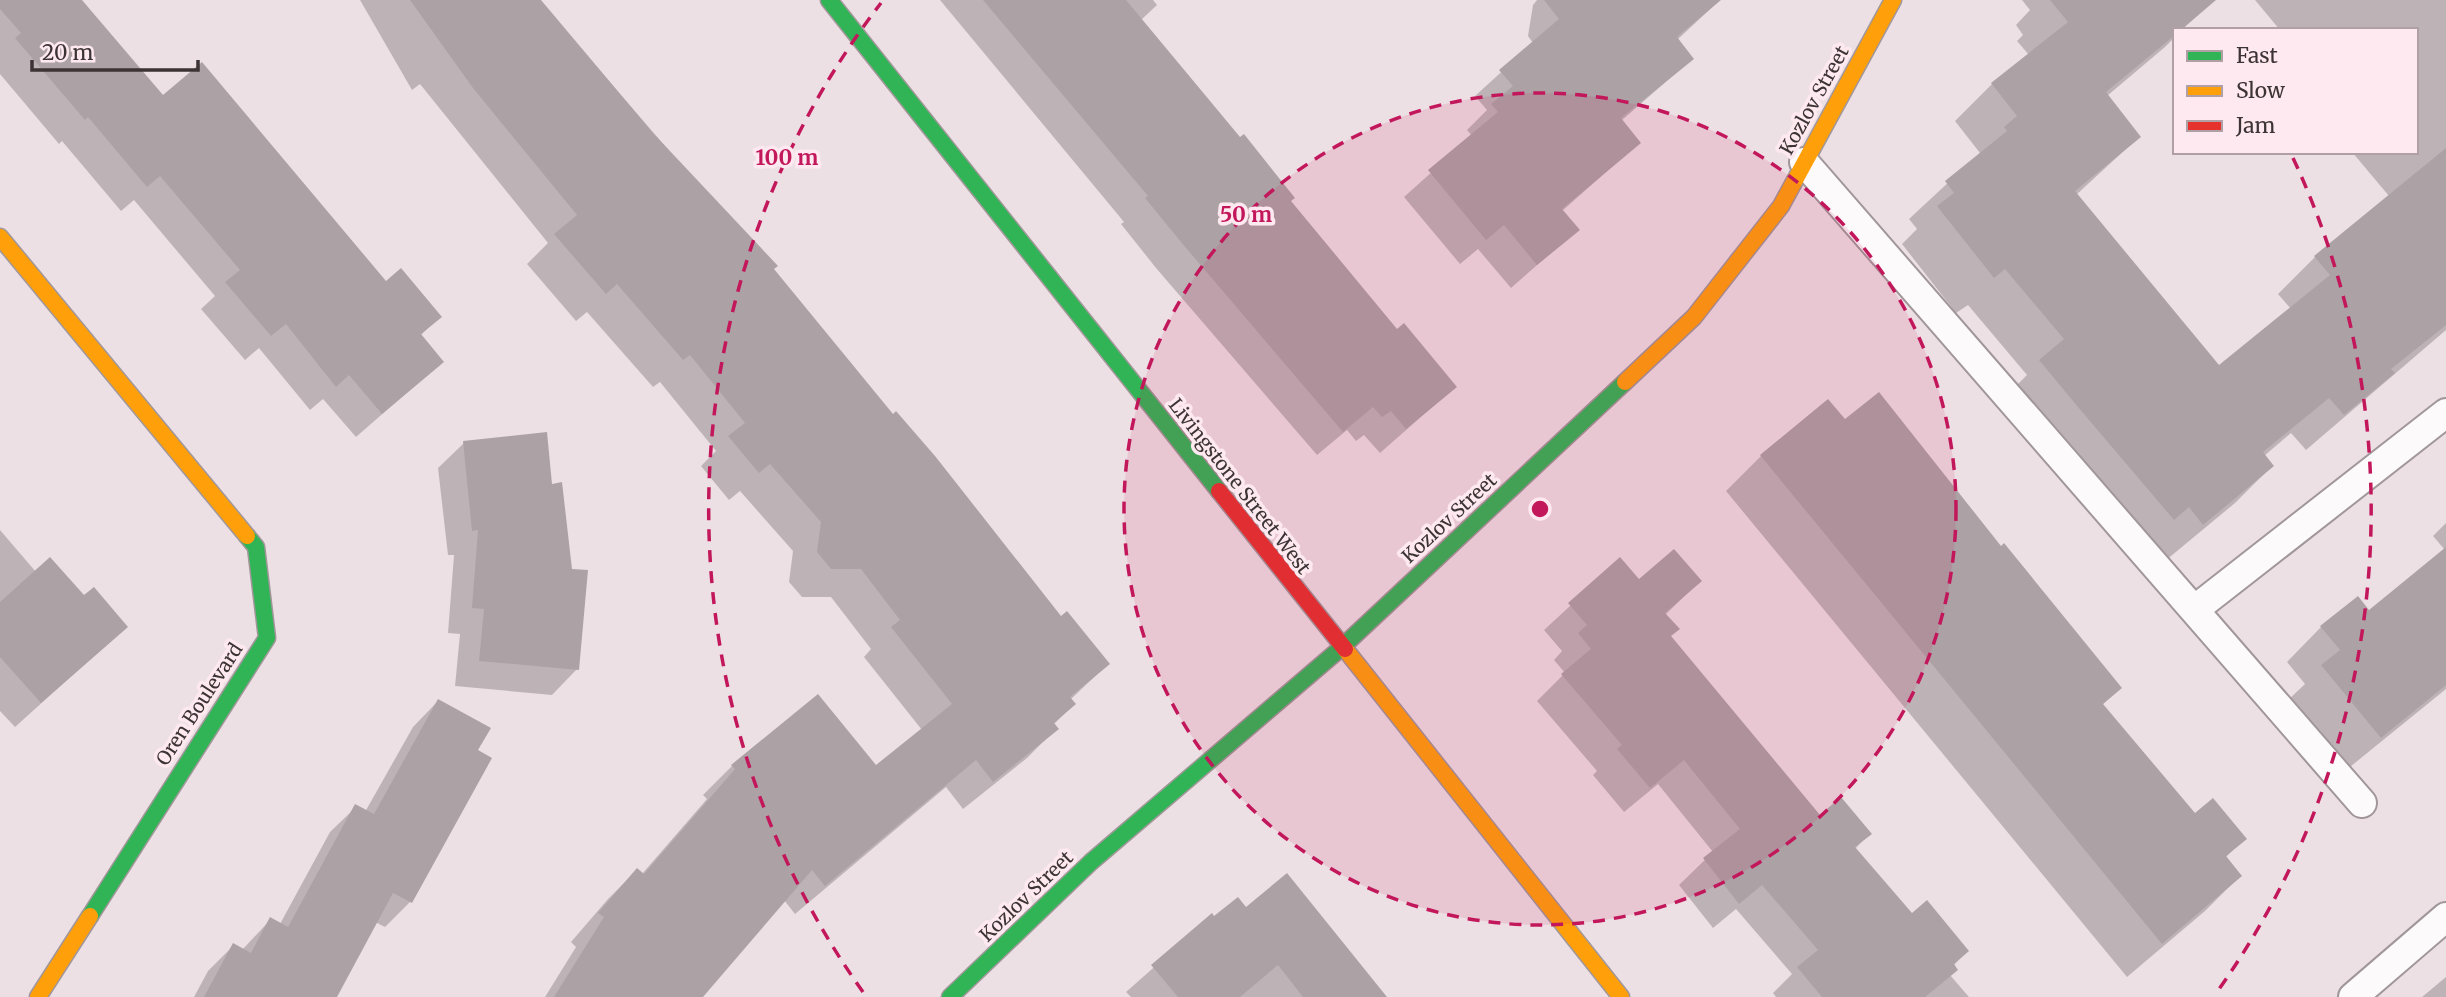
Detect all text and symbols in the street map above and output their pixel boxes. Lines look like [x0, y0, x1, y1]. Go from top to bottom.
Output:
scale bar [32, 28, 198, 72]
legend [2173, 28, 2418, 154]
text: 20 m [42, 39, 94, 66]
street label: Kozlov Street [1774, 41, 1854, 159]
text: Fast [2236, 42, 2278, 69]
text: Slow [2236, 77, 2285, 104]
text: Jam [2235, 112, 2275, 139]
text: 100 m [756, 144, 818, 171]
text: 50 m [1220, 201, 1272, 228]
street label: Livingstone Street West [1164, 393, 1316, 579]
street label: Kozlov Street [1397, 468, 1502, 568]
centre of rings [1528, 497, 1552, 521]
street label: Oren Boulevard [150, 638, 248, 770]
street label: Kozlov Street [974, 845, 1078, 947]

